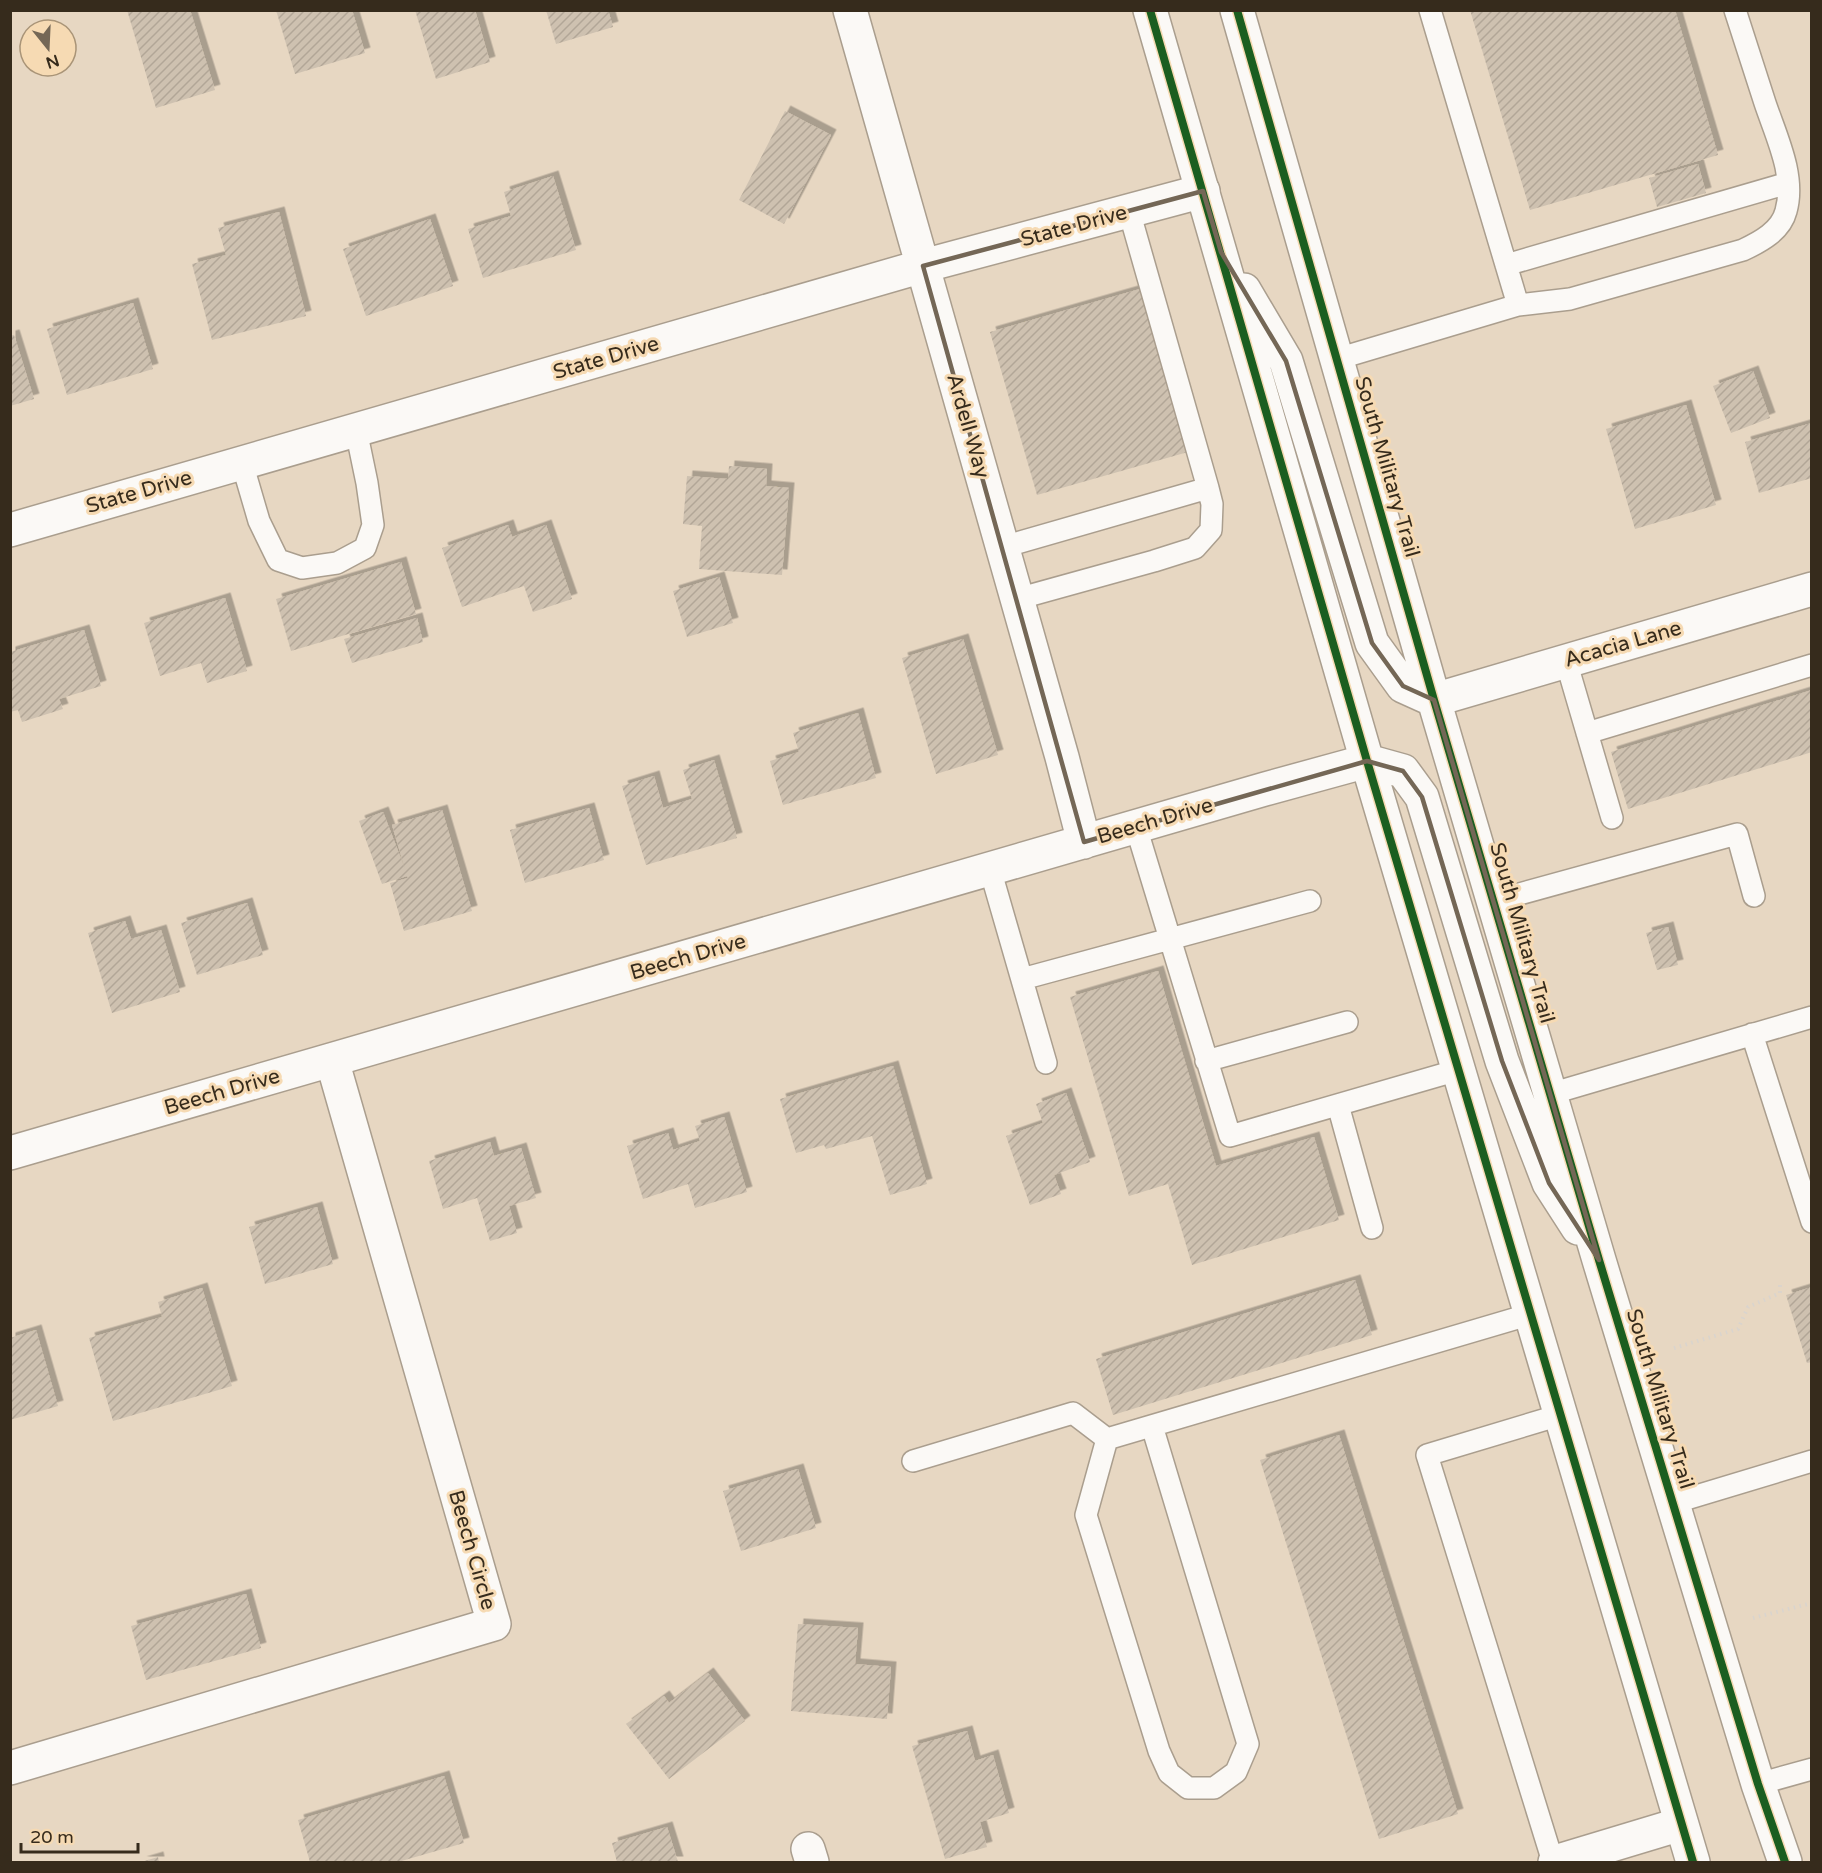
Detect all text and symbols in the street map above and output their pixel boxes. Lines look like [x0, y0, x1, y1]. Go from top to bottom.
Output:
north arrow [18, 18, 78, 78]
text: N [43, 50, 62, 73]
street label: State Drive [1018, 200, 1130, 252]
street label: State Drive [550, 331, 662, 385]
street label: Ardell Way [941, 371, 995, 481]
street label: South Military Trail [1349, 374, 1425, 560]
street label: State Drive [83, 465, 195, 519]
street label: Acacia Lane [1562, 615, 1685, 673]
street label: Beech Drive [1094, 793, 1216, 849]
street label: South Military Trail [1484, 840, 1560, 1026]
street label: Beech Drive [627, 929, 749, 985]
street label: Beech Drive [161, 1064, 283, 1120]
street label: South Military Trail [1621, 1306, 1699, 1492]
street label: Beech Circle [443, 1487, 501, 1613]
scale bar [21, 1816, 138, 1854]
text: 20 m [30, 1826, 74, 1848]

